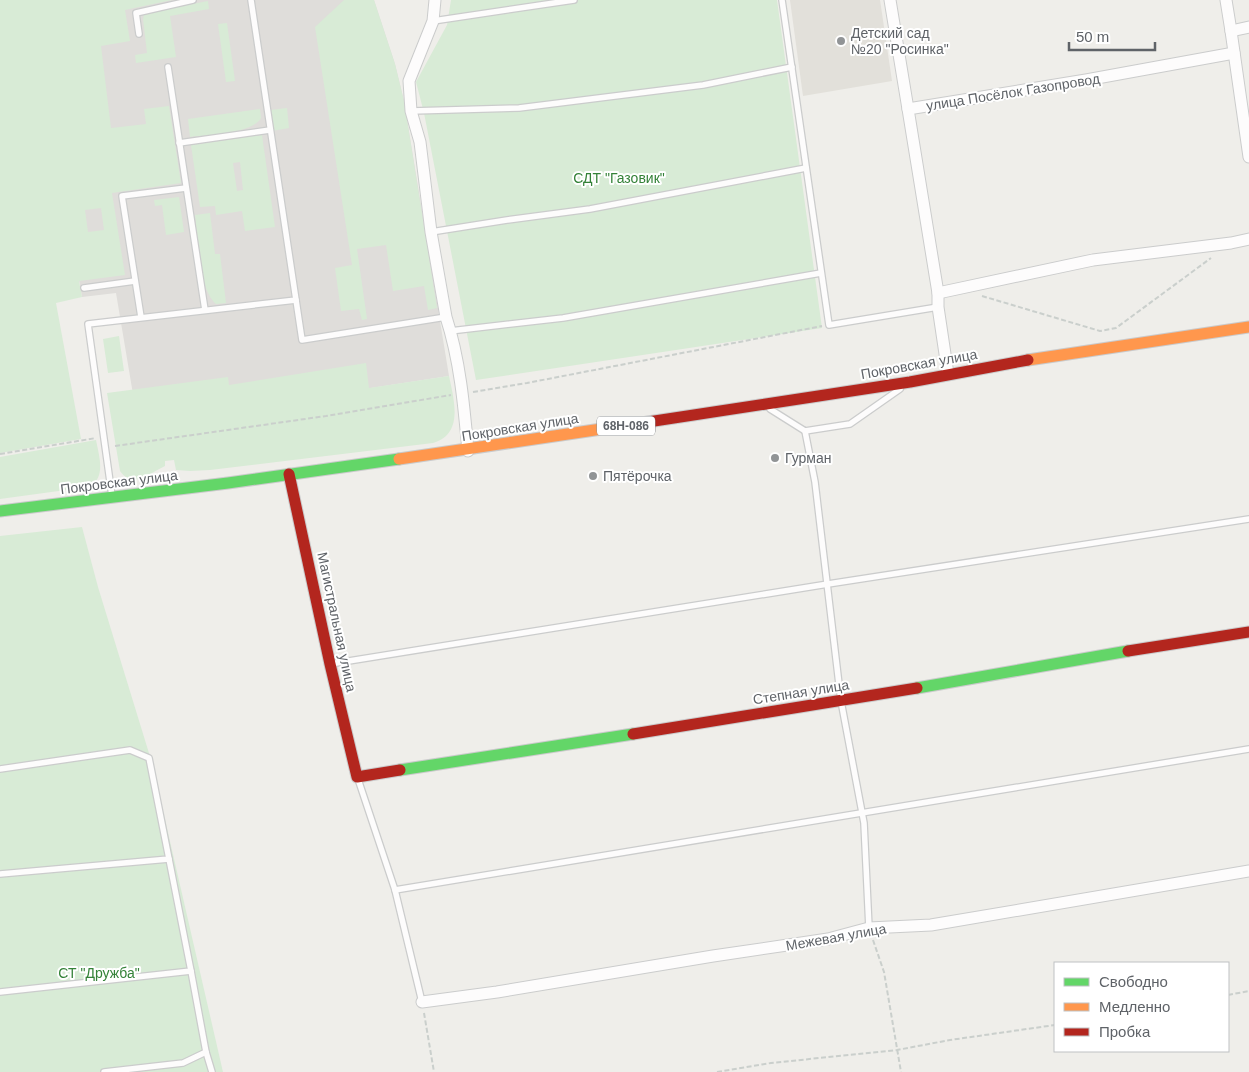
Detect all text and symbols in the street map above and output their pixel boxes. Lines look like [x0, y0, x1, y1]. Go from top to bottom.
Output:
scale bar [1069, 20, 1155, 52]
place label: Детский сад №20 "Росинка" [851, 25, 949, 57]
text: 50 m [1076, 28, 1109, 45]
marker: Детский сад №20 "Росинка" [835, 35, 847, 47]
street label: улица Посёлок Газопровод [925, 70, 1101, 114]
park label: СДТ "Газовик" [573, 170, 665, 186]
street label: Покровская улица [859, 346, 979, 382]
street label: Покровская улица [460, 410, 580, 444]
road number: 68Н-086 [597, 416, 655, 436]
place label: Гурман [785, 450, 831, 466]
marker: Гурман [769, 452, 781, 464]
street label: Покровская улица [59, 467, 179, 497]
place label: Пятёрочка [603, 468, 672, 484]
marker: Пятёрочка [587, 470, 599, 482]
street label: Магистральная улица [314, 551, 360, 694]
street label: Степная улица [752, 676, 850, 708]
street label: Межевая улица [785, 920, 888, 954]
legend [1054, 962, 1229, 1052]
park label: СТ "Дружба" [58, 965, 140, 981]
text: Свободно [1099, 973, 1168, 990]
text: Медленно [1099, 998, 1170, 1015]
text: Пробка [1099, 1023, 1151, 1040]

